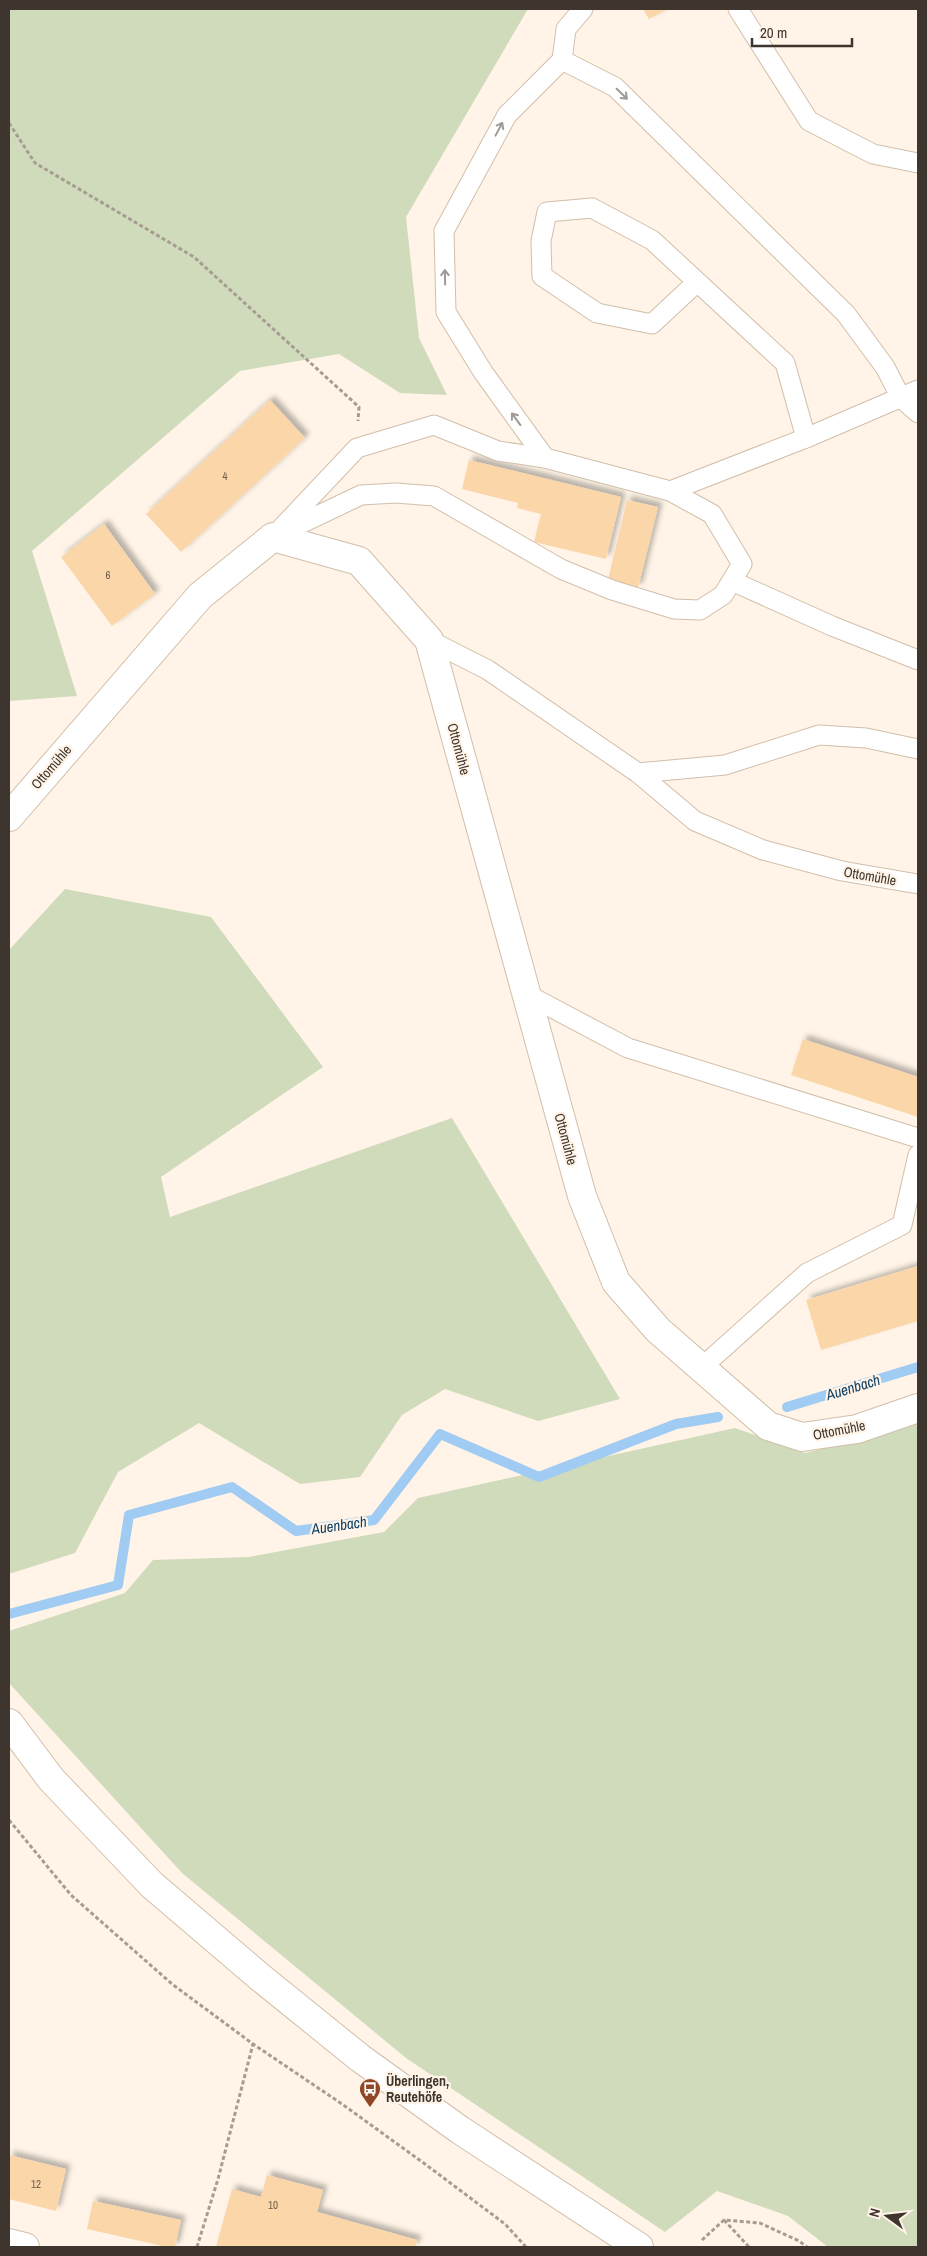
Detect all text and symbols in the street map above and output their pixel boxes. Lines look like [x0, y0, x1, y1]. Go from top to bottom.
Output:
scale bar [752, 15, 852, 47]
text: 20 m [760, 22, 787, 43]
one-way arrow [616, 88, 628, 100]
one-way arrow [495, 122, 505, 136]
one-way arrow [440, 270, 450, 286]
one-way arrow [511, 412, 521, 426]
house number: 4 [222, 469, 228, 483]
house number: 6 [105, 568, 111, 582]
street label: Ottomühle [443, 721, 475, 777]
street label: Ottomühle [27, 741, 75, 793]
street label: Ottomühle [842, 863, 898, 889]
street label: Ottomühle [550, 1111, 582, 1167]
water label: Auenbach [822, 1369, 883, 1405]
street label: Ottomühle [811, 1416, 867, 1444]
water label: Auenbach [309, 1511, 368, 1539]
place label: Überlingen, Reutehöfe [386, 2072, 449, 2106]
bus stop icon: Überlingen, Reutehöfe [358, 2077, 382, 2108]
house number: 12 [31, 2177, 41, 2191]
north arrow [862, 2191, 912, 2241]
house number: 10 [268, 2198, 278, 2212]
text: N [865, 2206, 884, 2219]

